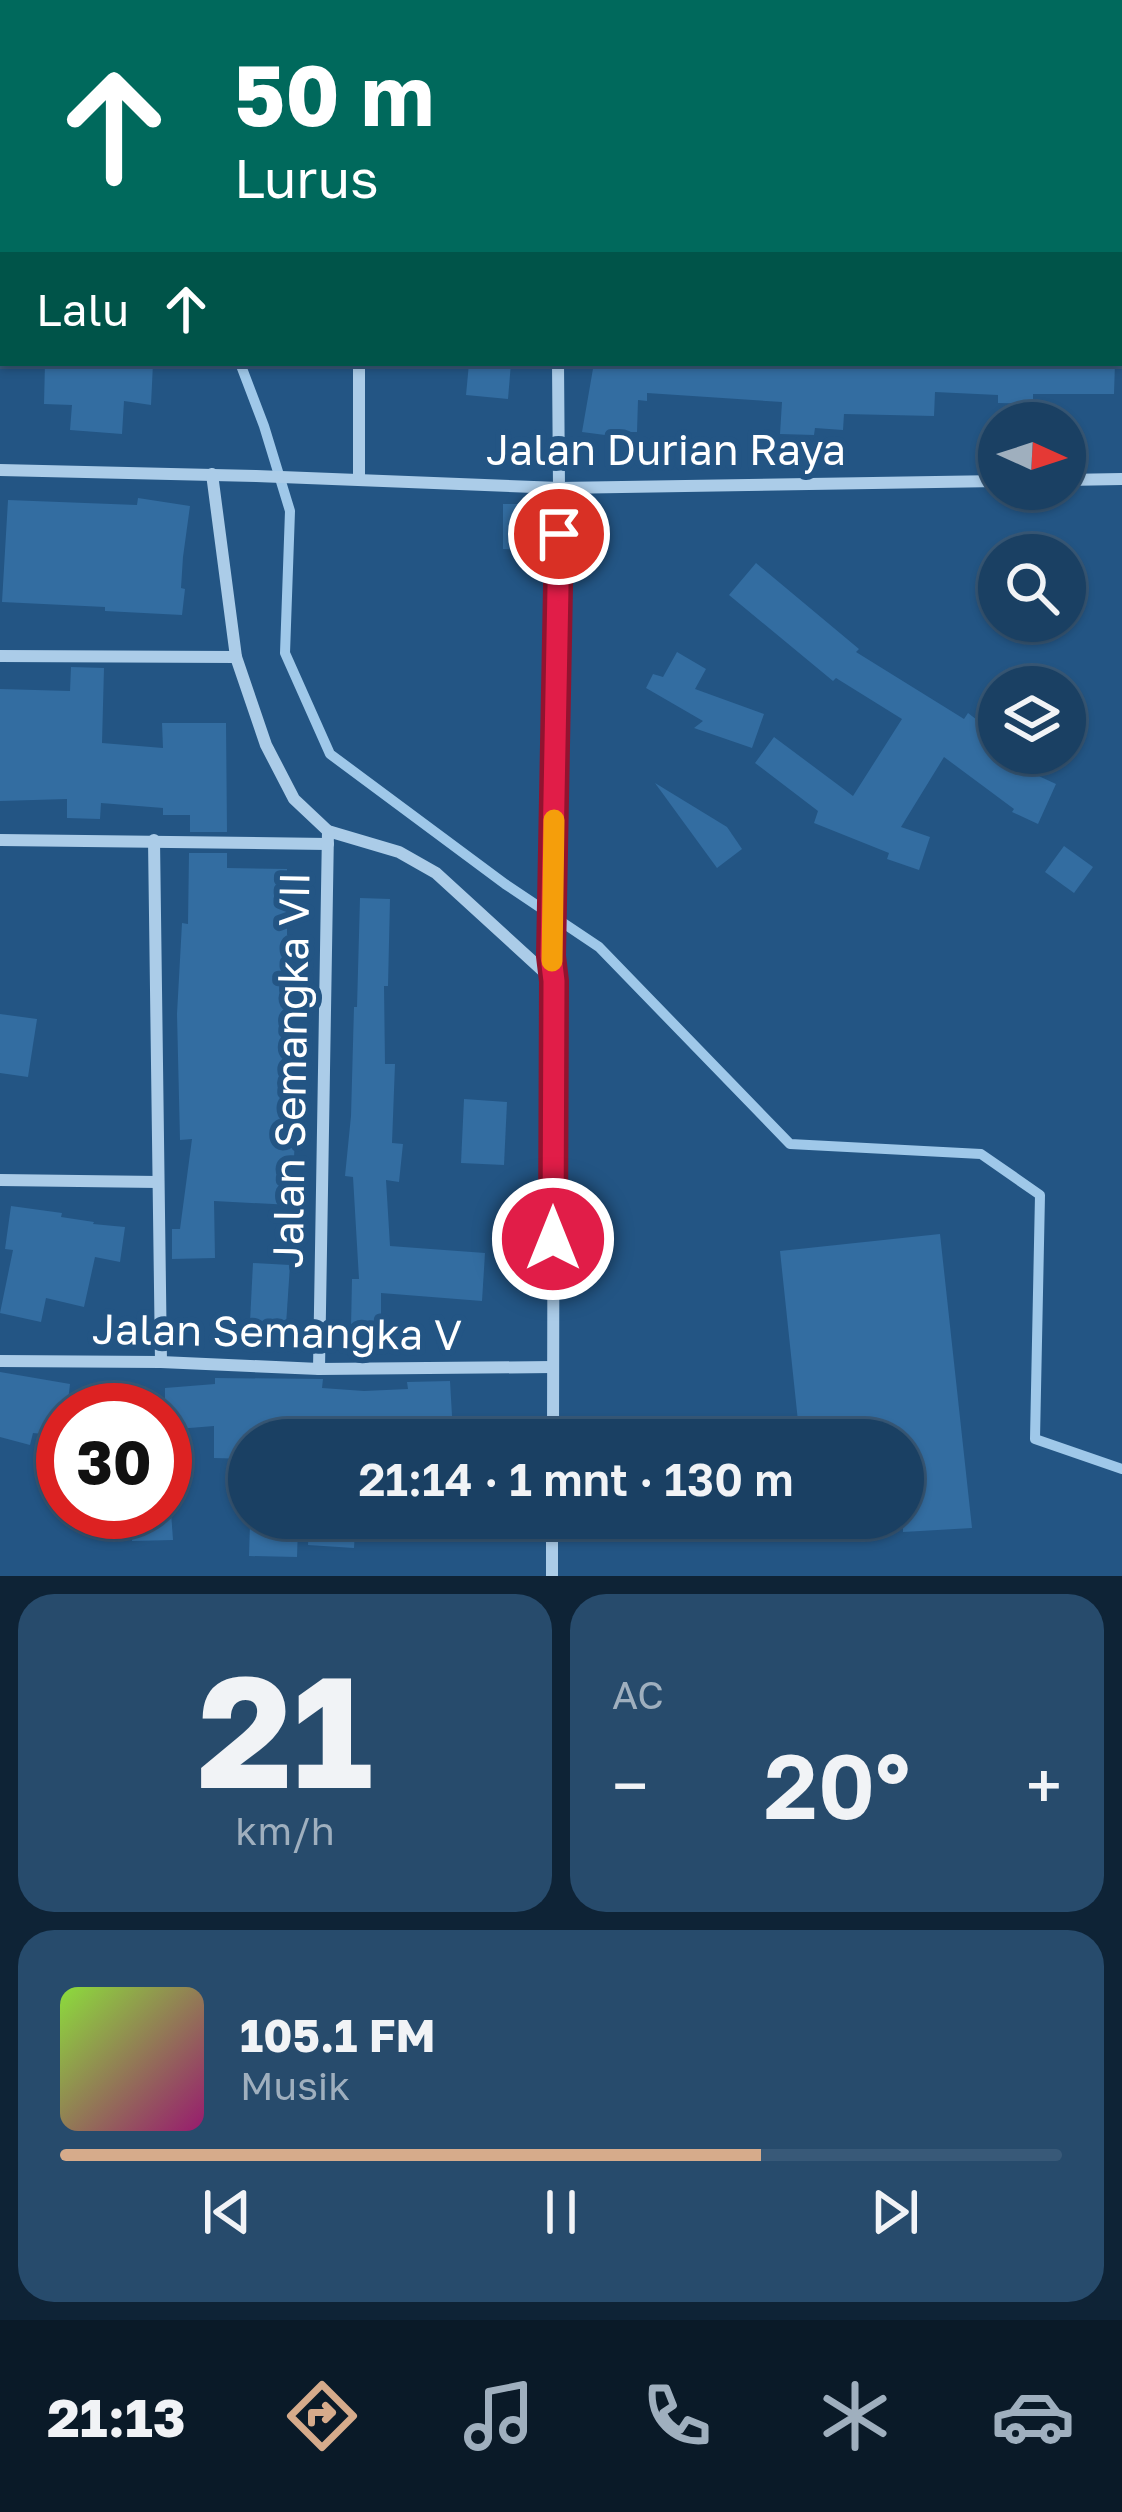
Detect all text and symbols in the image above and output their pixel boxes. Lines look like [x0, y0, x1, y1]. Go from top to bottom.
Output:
text: 50 m [234, 44, 434, 144]
icon: ahead [36, 48, 192, 204]
text: Lurus [234, 145, 379, 210]
icon: ahead [153, 276, 219, 342]
text: Lalu [36, 282, 129, 336]
north arrow [978, 402, 1086, 510]
map controls [978, 402, 1086, 774]
street label: Jalan Durian Raya [486, 424, 846, 474]
pin [508, 483, 610, 585]
icon: arrive [526, 501, 592, 567]
button: search [978, 534, 1086, 642]
button: layers [978, 666, 1086, 774]
street label: Jalan Semangka VII [262, 871, 318, 1269]
position arrow [490, 1176, 616, 1302]
street label: Jalan Semangka V [92, 1303, 462, 1359]
speed limit sign: 30 [36, 1383, 192, 1539]
text: 21:14 · 1 mnt · 130 m [358, 1452, 794, 1506]
text: 21 [197, 1635, 373, 1822]
text: AC [612, 1671, 664, 1718]
text: 20° [764, 1731, 910, 1839]
text: − [612, 1745, 648, 1825]
text: + [1026, 1745, 1062, 1825]
text: km/h [235, 1807, 335, 1854]
text: 105.1 FM [240, 2008, 436, 2062]
text: Musik [240, 2062, 350, 2109]
icon: previous [194, 2179, 260, 2245]
icon: pause [528, 2179, 594, 2245]
icon: next [862, 2179, 928, 2245]
icon: directions [280, 2374, 364, 2458]
icon: music [457, 2374, 541, 2458]
icon: phone [635, 2374, 719, 2458]
icon: climate [813, 2374, 897, 2458]
icon: car [991, 2374, 1075, 2458]
text: 21:13 [47, 2384, 186, 2449]

